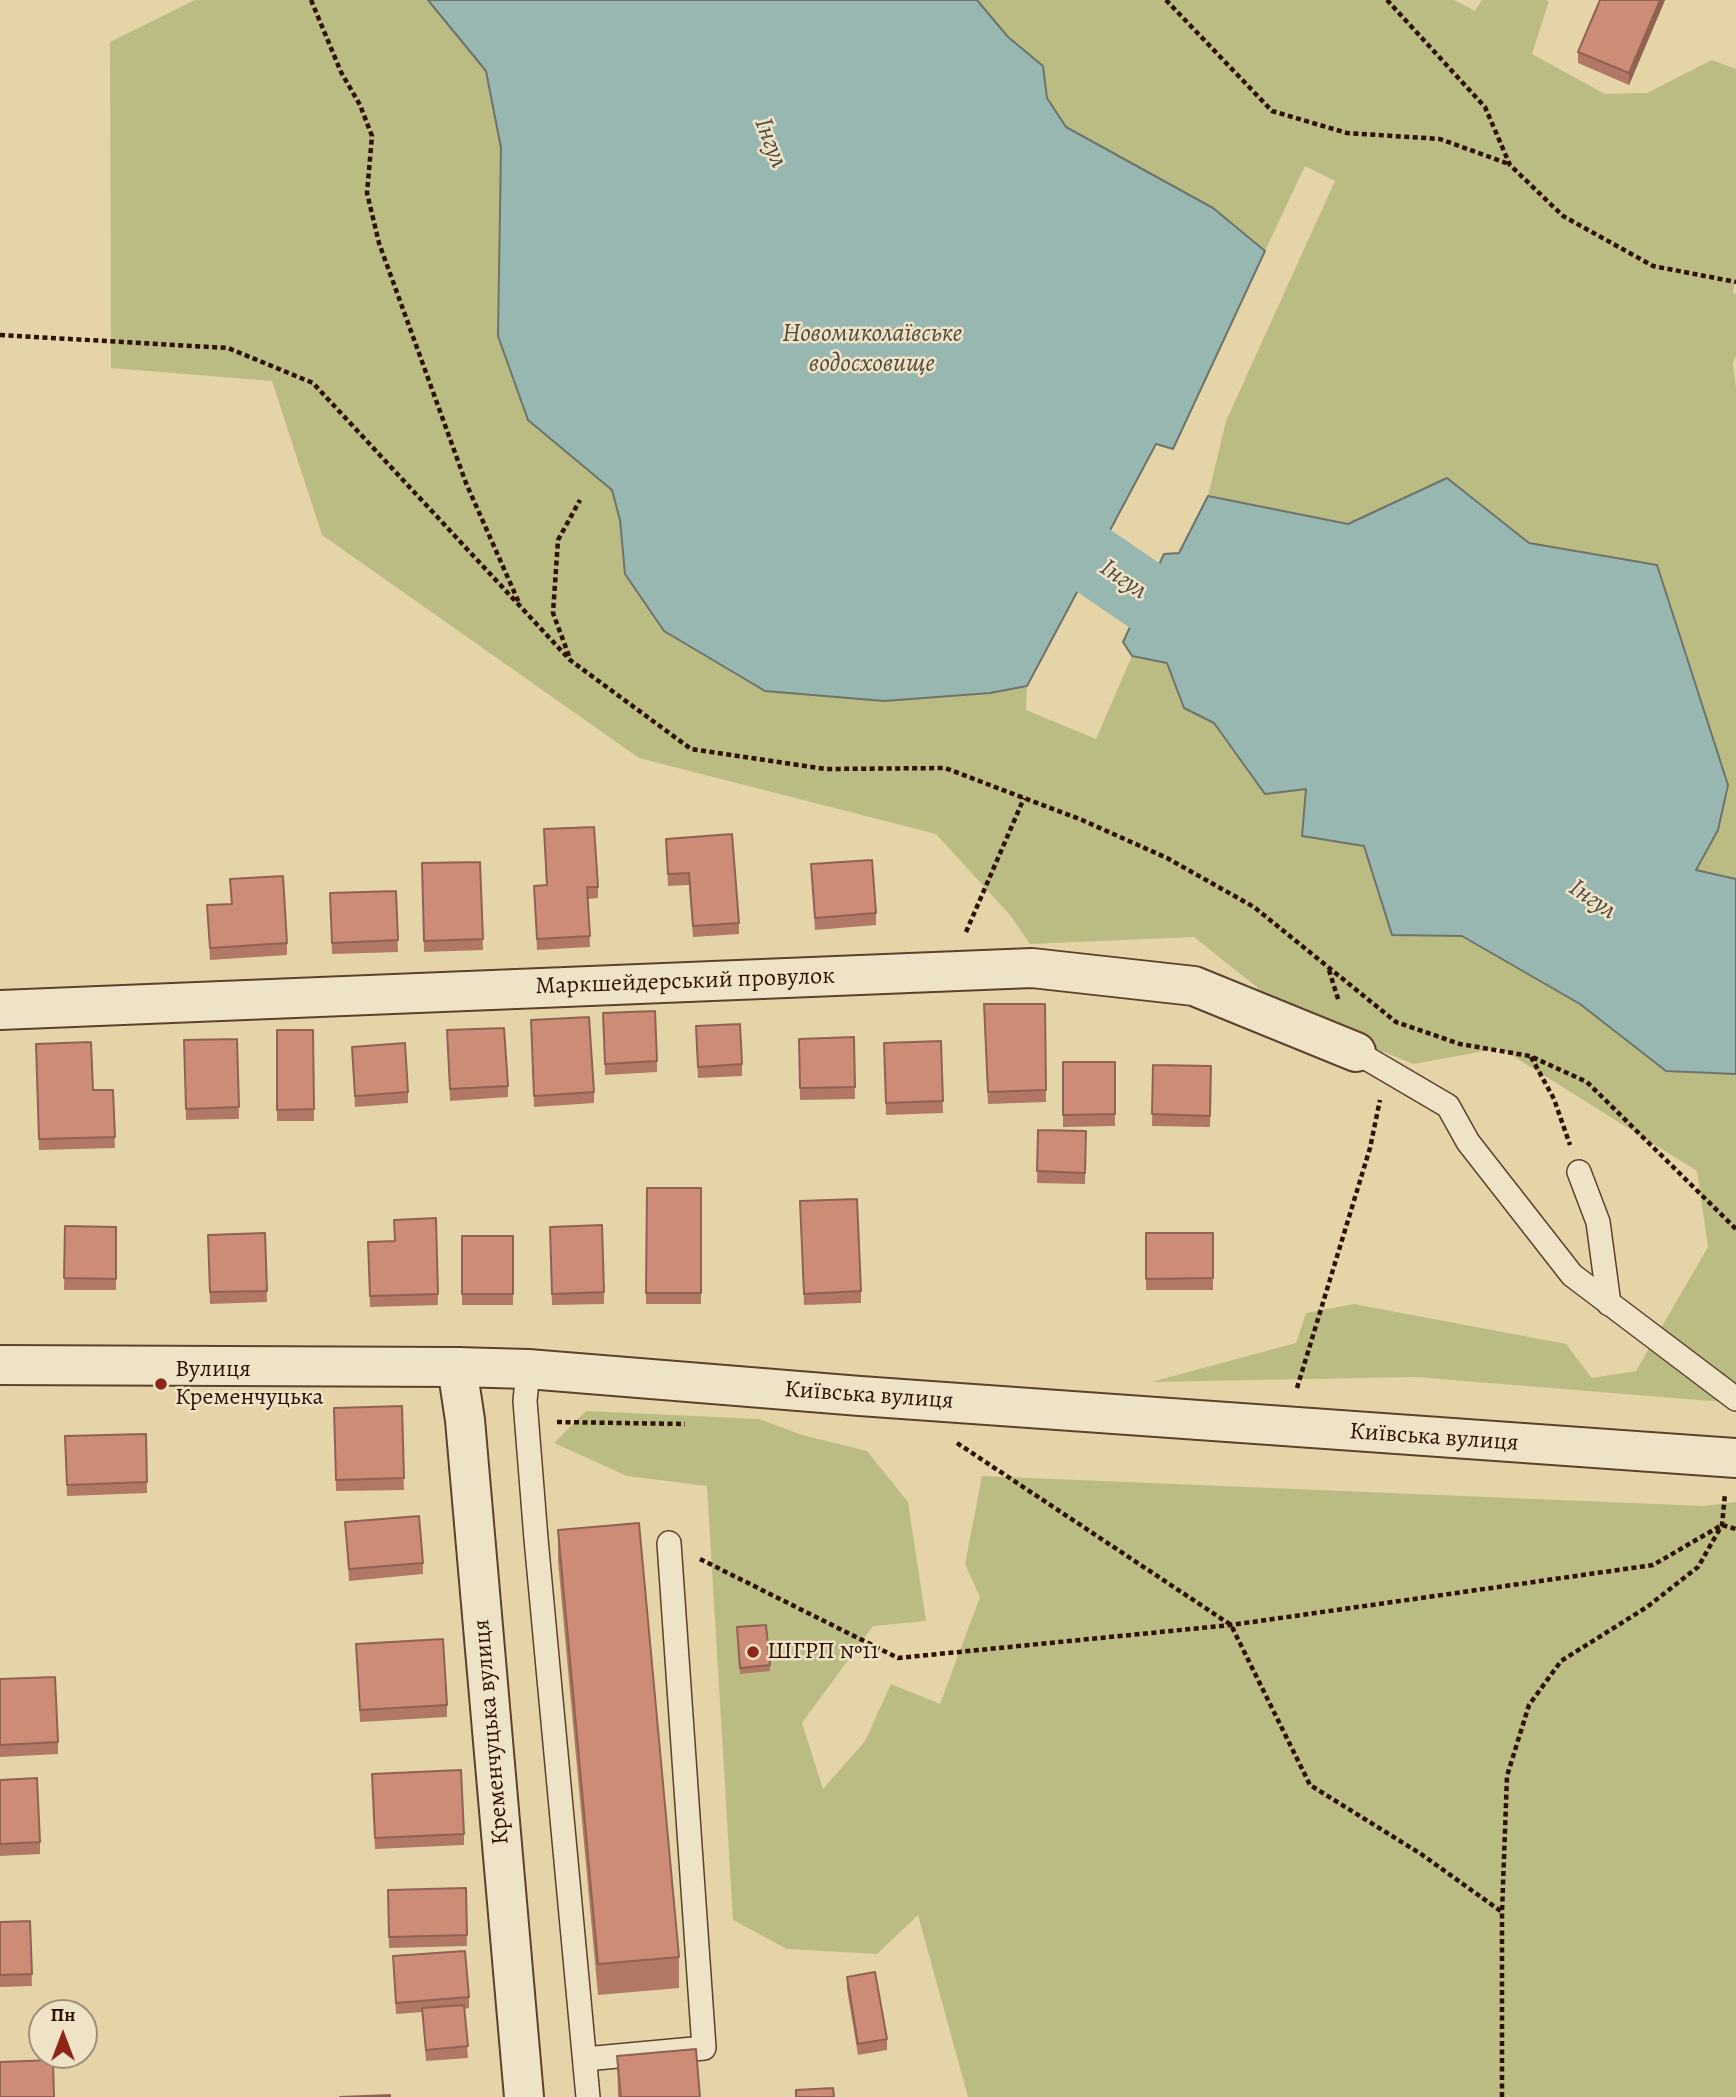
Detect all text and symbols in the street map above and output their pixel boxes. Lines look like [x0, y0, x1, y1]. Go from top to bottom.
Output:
water label: Інгул [746, 114, 794, 172]
water label: Новомиколаївське водосховище [782, 319, 962, 380]
water label: Інгул [1093, 553, 1153, 607]
water label: Інгул [1562, 873, 1622, 927]
street label: Маркшейдерський провулок [535, 962, 835, 1002]
place label: Вулиця Кременчуцька [175, 1356, 324, 1412]
marker: Вулиця Кременчуцька [153, 1376, 169, 1392]
street label: Київська вулиця [783, 1376, 955, 1416]
street label: Київська вулиця [1348, 1418, 1520, 1458]
street label: Кременчуцька вулиця [468, 1618, 516, 1846]
place label: ШГРП №11 [767, 1638, 879, 1666]
marker: ШГРП №11 [745, 1644, 761, 1660]
north arrow [28, 1999, 98, 2069]
text: Пн [51, 2002, 75, 2028]

